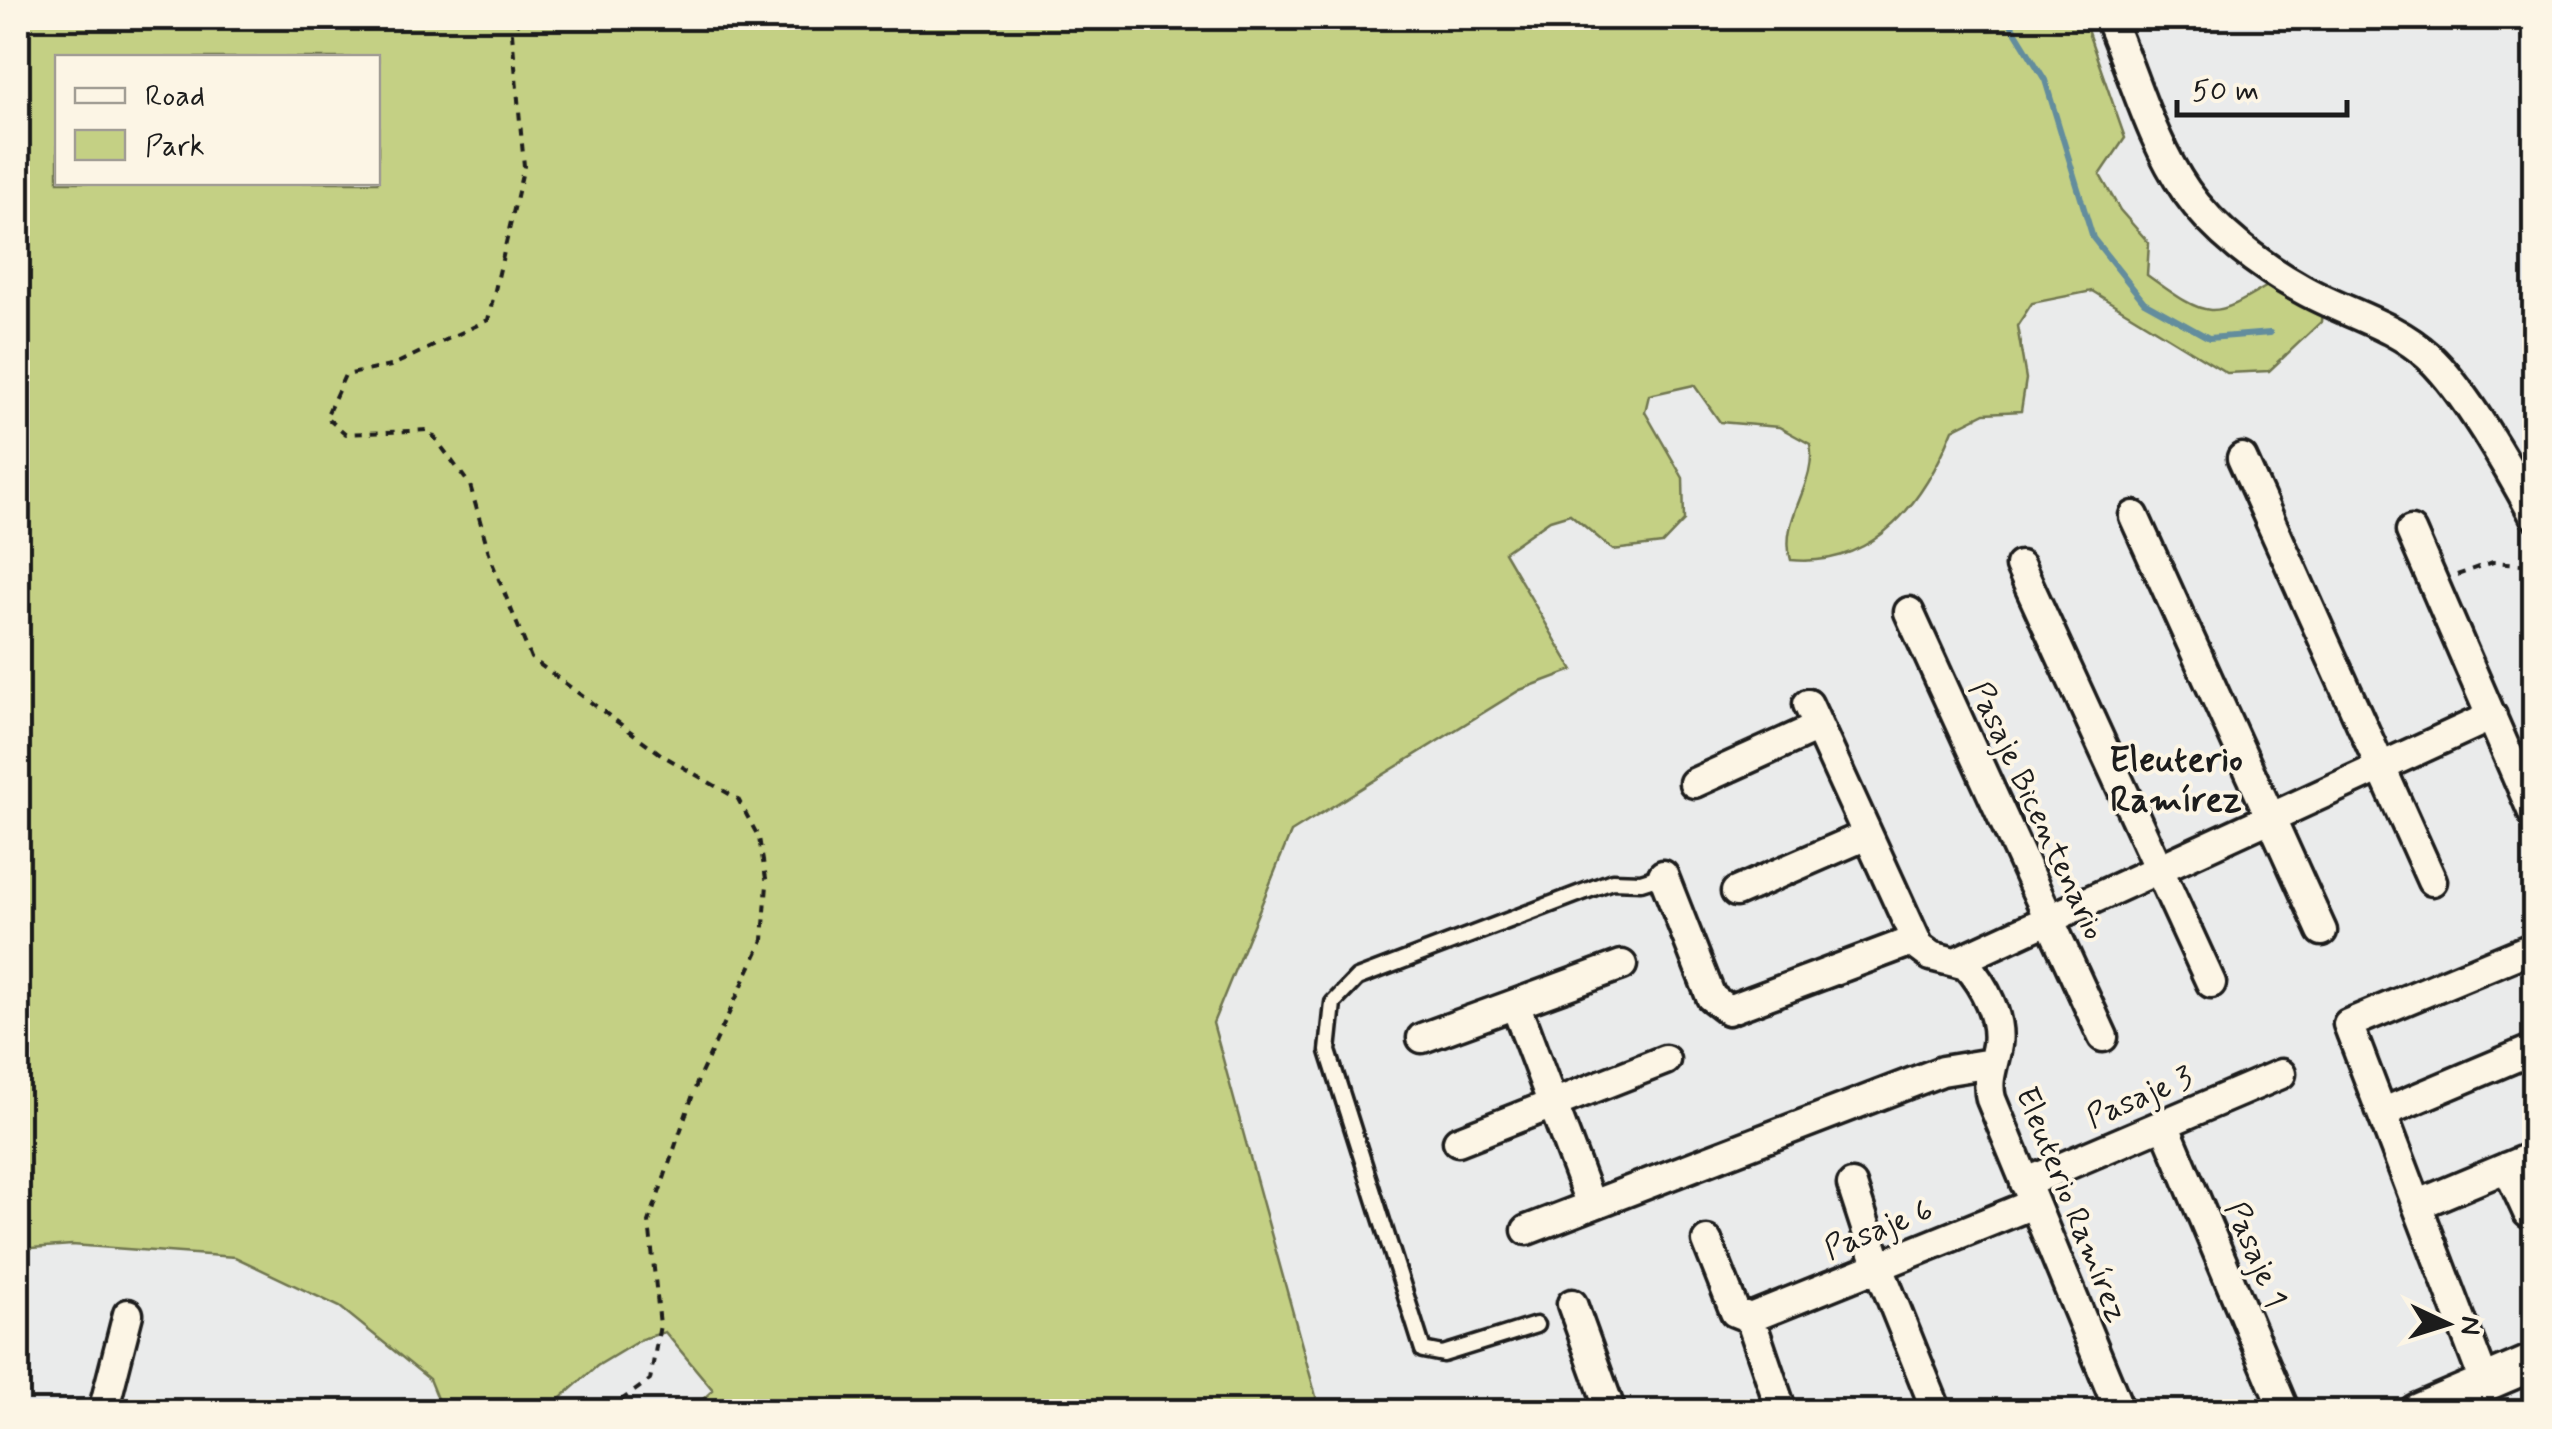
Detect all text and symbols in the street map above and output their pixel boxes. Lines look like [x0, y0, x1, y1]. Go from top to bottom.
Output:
legend [55, 55, 380, 185]
scale bar [2177, 55, 2347, 117]
text: 50 m [2192, 72, 2259, 111]
text: Road [145, 77, 205, 116]
text: Park [145, 127, 205, 166]
street label: Pasaje Bicentenario [1958, 675, 2114, 947]
district label: Eleuterio Ramírez [2109, 738, 2243, 824]
street label: Pasaje 3 [2080, 1057, 2199, 1139]
street label: Eleuterio Ramírez [2005, 1081, 2138, 1329]
street label: Pasaje 6 [1818, 1189, 1939, 1271]
street label: Pasaje 1 [2214, 1195, 2296, 1314]
north arrow [2397, 1274, 2497, 1374]
text: N [2450, 1315, 2489, 1336]

